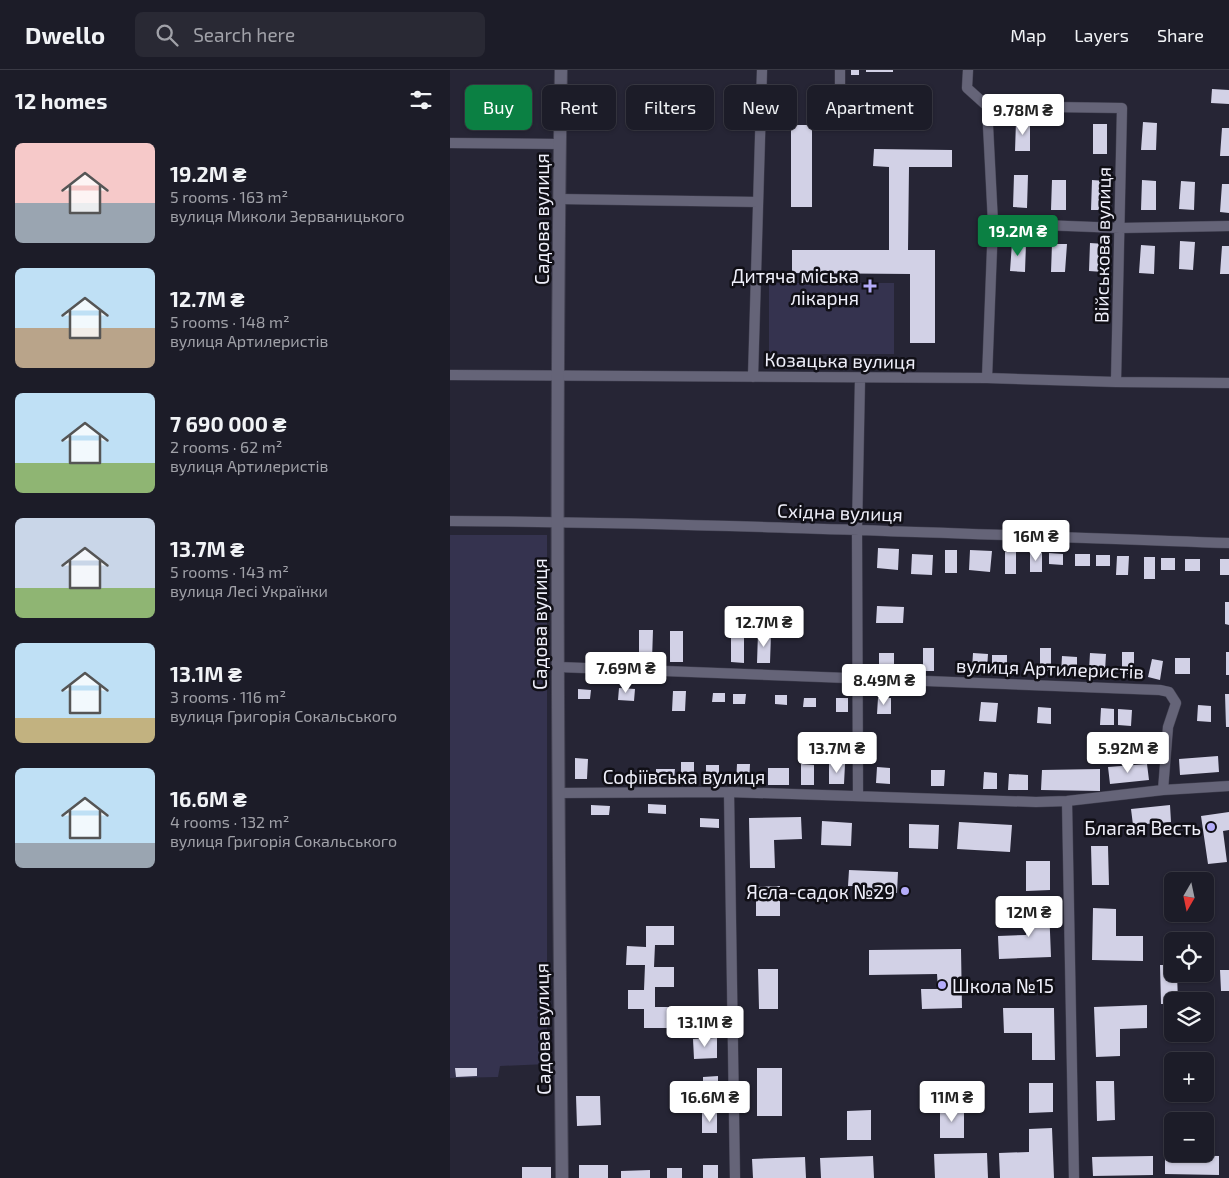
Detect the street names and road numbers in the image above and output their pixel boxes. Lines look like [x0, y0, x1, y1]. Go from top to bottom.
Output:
street label: Садова вулиця [530, 153, 554, 285]
street label: Військова вулиця [1089, 167, 1116, 323]
street label: Козацька вулиця [764, 347, 916, 374]
street label: Східна вулиця [777, 498, 903, 527]
street label: Садова вулиця [528, 558, 552, 690]
street label: вулиця Артилеристів [956, 653, 1144, 684]
street label: Софіївська вулиця [603, 765, 765, 789]
street label: Садова вулиця [529, 963, 556, 1095]

